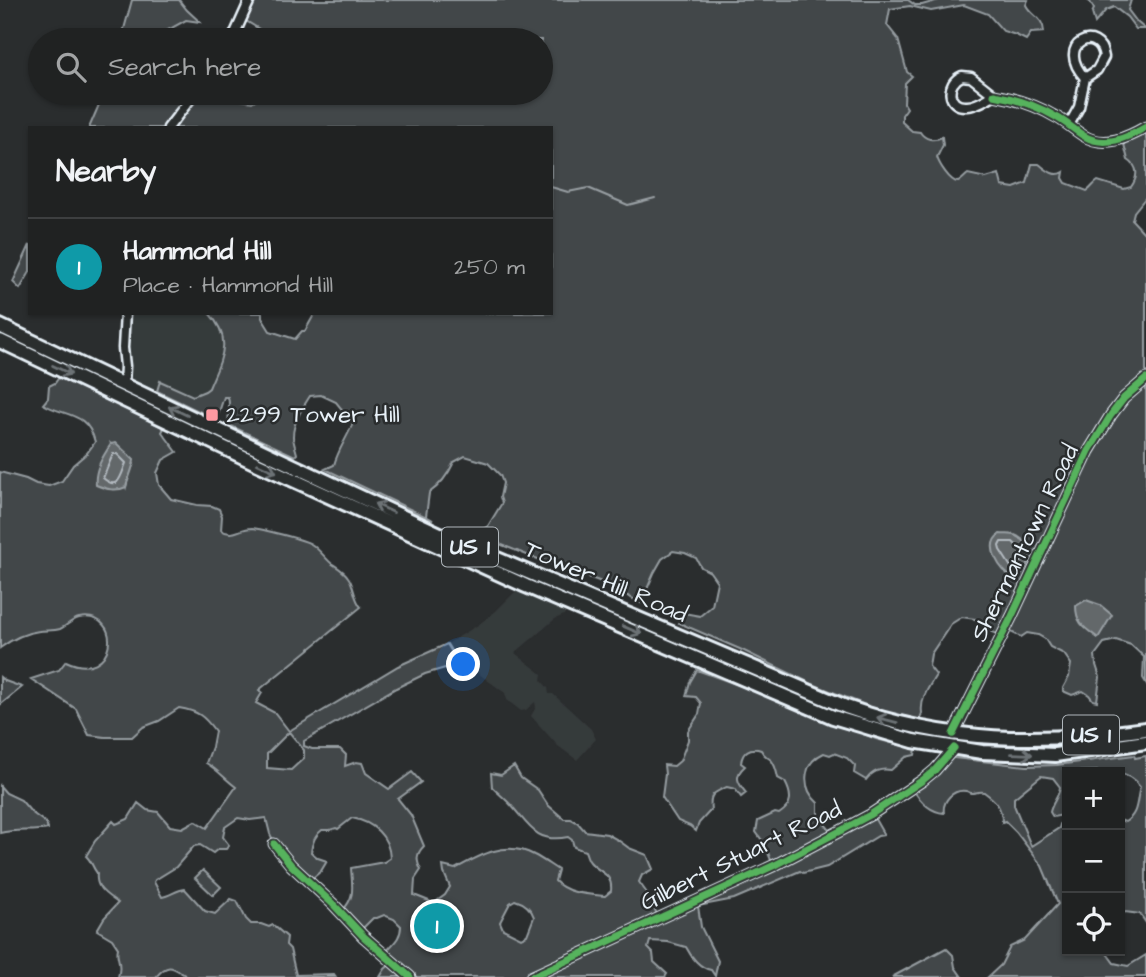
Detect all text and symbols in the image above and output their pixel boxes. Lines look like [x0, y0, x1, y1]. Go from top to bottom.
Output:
search box [28, 28, 553, 105]
icon: search [52, 48, 90, 86]
text: Search here [108, 49, 261, 85]
text: Nearby [56, 151, 156, 193]
text: Hammond Hill [123, 233, 272, 269]
text: 1 [78, 251, 80, 283]
text: 250 m [454, 251, 525, 283]
text: Place · Hammond Hill [123, 269, 333, 301]
one-way arrow [51, 364, 72, 378]
place label: 2299 Tower Hill [226, 398, 400, 432]
one-way arrow [168, 403, 189, 417]
marker: 2299 Tower Hill [204, 407, 220, 423]
street label: Shermantown Road [962, 439, 1088, 647]
one-way arrow [256, 462, 277, 475]
one-way arrow [374, 500, 395, 514]
road number: US 1 [442, 527, 498, 566]
street label: Tower Hill Road [519, 532, 693, 632]
one-way arrow [620, 625, 642, 638]
your location [446, 647, 480, 681]
one-way arrow [876, 713, 899, 726]
road number: US 1 [1063, 716, 1119, 754]
one-way arrow [1010, 748, 1033, 761]
map controls [1062, 767, 1125, 956]
button: + [1062, 767, 1125, 830]
street label: Gilbert Stuart Road [635, 792, 847, 920]
button: − [1062, 830, 1125, 893]
button: locate [1062, 893, 1125, 956]
pin: 1 [414, 900, 460, 952]

